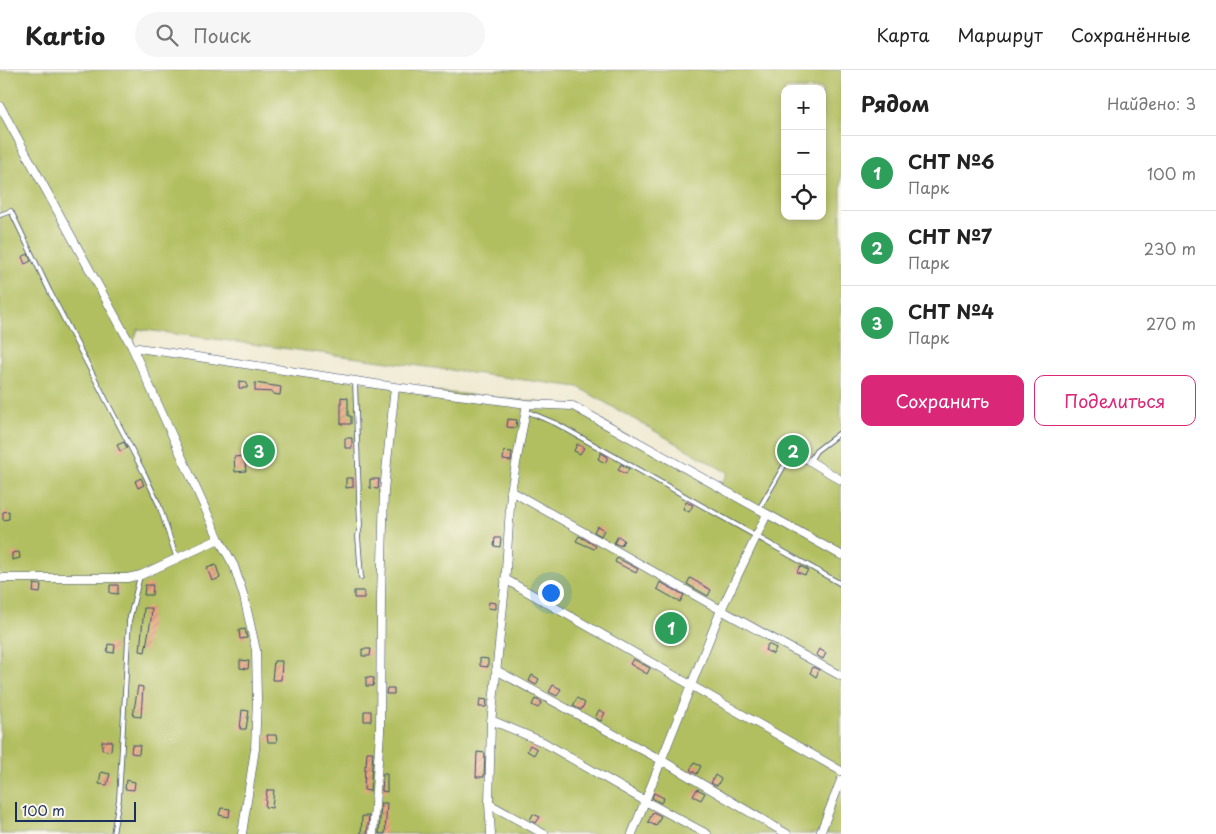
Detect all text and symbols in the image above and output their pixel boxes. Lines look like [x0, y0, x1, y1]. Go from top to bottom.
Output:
search box [135, 12, 485, 57]
text: Kartio [25, 17, 105, 53]
icon: search [153, 21, 181, 49]
text: Поиск [193, 21, 251, 49]
text: Карта [877, 21, 929, 48]
text: Маршрут [957, 21, 1043, 48]
text: Сохранённые [1071, 21, 1191, 48]
map controls [781, 85, 826, 220]
button: + [781, 85, 826, 130]
text: Рядом [861, 87, 929, 119]
text: Найдено: 3 [1107, 91, 1196, 115]
button: − [781, 130, 826, 175]
text: СНТ №6 [908, 147, 994, 175]
text: 1 [873, 161, 881, 185]
text: 100 m [1147, 161, 1196, 185]
button: locate [781, 175, 826, 220]
text: Парк [908, 175, 949, 199]
text: СНТ №7 [908, 222, 992, 250]
text: 2 [871, 236, 883, 260]
text: 230 m [1144, 236, 1196, 260]
text: Парк [908, 250, 949, 274]
text: СНТ №4 [908, 297, 994, 325]
text: 3 [872, 311, 882, 335]
text: 270 m [1146, 311, 1196, 335]
text: Парк [908, 325, 949, 349]
button: Сохранить [861, 375, 1024, 426]
button: Поделиться [1034, 375, 1196, 426]
pin: 3 [243, 432, 275, 470]
pin: 2 [777, 432, 809, 470]
your location [538, 580, 564, 606]
pin: 1 [655, 609, 687, 647]
scale bar [15, 799, 136, 822]
text: 100 m [22, 800, 65, 821]

